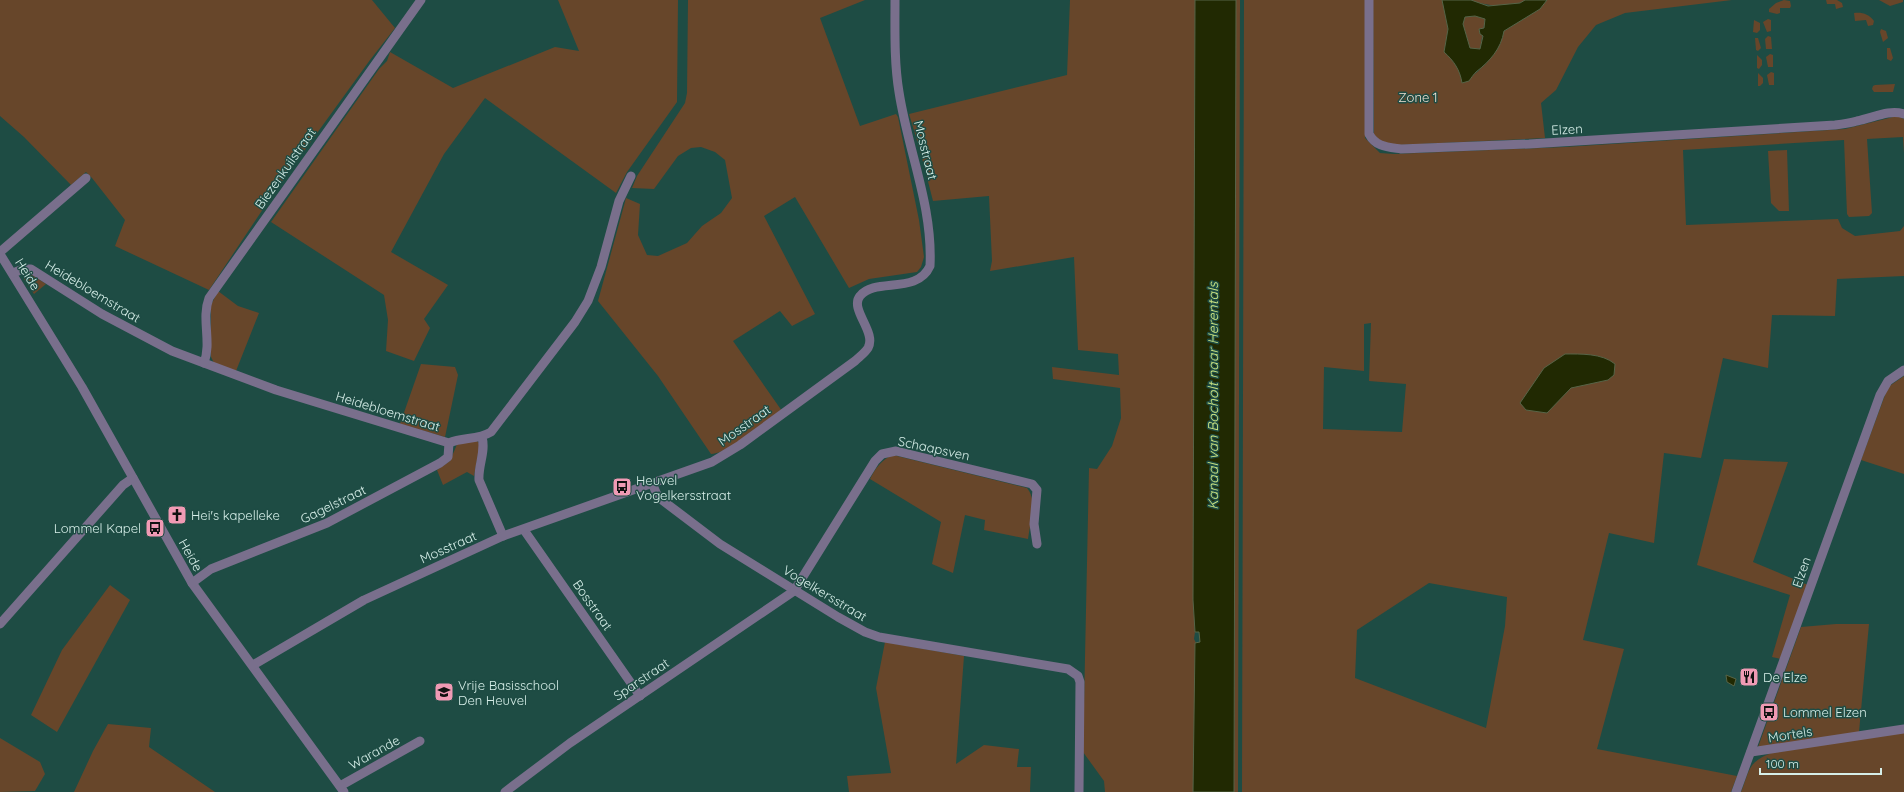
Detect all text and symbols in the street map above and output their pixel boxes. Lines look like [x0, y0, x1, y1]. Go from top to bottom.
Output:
park label: Zone 1 [1398, 89, 1438, 105]
street label: Mosstraat [911, 119, 941, 181]
street label: Elzen [1551, 120, 1583, 138]
street label: Biezenkuilstraat [251, 124, 319, 212]
street label: Heide [12, 255, 44, 293]
street label: Heidebloemstraat [43, 256, 143, 326]
water label: Kanaal van Bocholt naar Herentals [1204, 281, 1222, 510]
street label: Heidebloemstraat [334, 388, 442, 434]
street label: Mosstraat [715, 401, 773, 449]
street label: Schaapsven [897, 433, 971, 463]
place label: Heuvel Vogelkersstraat [636, 472, 731, 503]
bus stop icon: Heuvel Vogelkersstraat [611, 476, 633, 498]
street label: Gagelstraat [298, 481, 368, 527]
church icon: Hei's kapelleke [166, 504, 188, 526]
place label: Hei's kapelleke [191, 507, 280, 523]
bus stop icon: Lommel Kapel [144, 517, 166, 539]
place label: Lommel Kapel [54, 520, 141, 536]
street label: Mosstraat [417, 527, 479, 567]
street label: Heide [176, 536, 206, 574]
street label: Elzen [1788, 555, 1814, 589]
street label: Vogelkersstraat [780, 562, 870, 624]
street label: Bosstraat [570, 577, 616, 633]
street label: Sparstraat [610, 655, 672, 703]
restaurant icon: De Elze [1738, 666, 1760, 688]
place label: De Elze [1763, 669, 1807, 685]
place label: Vrije Basisschool Den Heuvel [458, 677, 559, 708]
school or university icon: Vrije Basisschool Den Heuvel [433, 681, 455, 703]
bus stop icon: Lommel Elzen [1758, 701, 1780, 723]
place label: Lommel Elzen [1783, 704, 1867, 720]
street label: Mortels [1767, 723, 1813, 745]
street label: Warande [346, 731, 402, 773]
scale bar [1760, 750, 1881, 776]
text: 100 m [1766, 756, 1799, 771]

